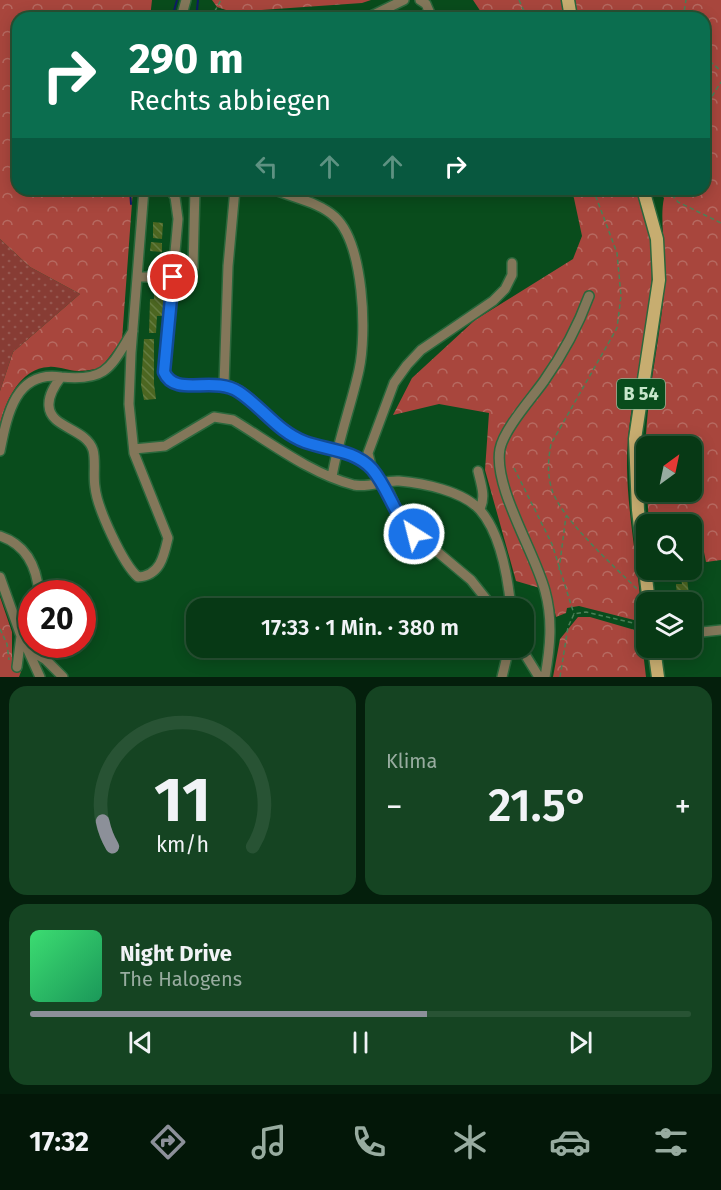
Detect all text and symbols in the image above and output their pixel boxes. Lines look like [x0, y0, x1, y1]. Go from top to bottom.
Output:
text: 290 m [129, 34, 244, 84]
icon: right [30, 36, 108, 114]
text: Rechts abbiegen [129, 85, 331, 117]
icon: left [250, 150, 283, 183]
icon: ahead [313, 150, 346, 183]
icon: ahead [376, 150, 409, 183]
icon: right [439, 150, 472, 183]
pin [147, 251, 198, 302]
icon: arrive [156, 260, 189, 293]
road number: B 54 [617, 379, 665, 409]
north arrow [636, 436, 702, 502]
map controls [636, 436, 702, 658]
position arrow [382, 502, 446, 566]
button: search [636, 514, 702, 580]
speed limit sign: 20 [18, 580, 96, 658]
button: layers [636, 592, 702, 658]
text: 17:33 · 1 Min. · 380 m [261, 614, 459, 641]
text: Klima [386, 749, 437, 773]
text: 11 [154, 763, 211, 838]
text: 21.5° [488, 779, 589, 833]
text: − [386, 787, 403, 827]
text: + [675, 787, 691, 827]
text: km/h [156, 833, 209, 859]
text: Night Drive [120, 940, 232, 967]
text: The Halogens [120, 967, 242, 991]
icon: previous [124, 1026, 157, 1059]
icon: pause [344, 1026, 377, 1059]
icon: next [564, 1026, 597, 1059]
icon: directions [147, 1121, 189, 1163]
icon: music [248, 1121, 290, 1163]
icon: phone [348, 1121, 390, 1163]
icon: climate [449, 1121, 491, 1163]
icon: car [549, 1121, 591, 1163]
icon: filters [650, 1121, 692, 1163]
text: 17:32 [29, 1126, 89, 1158]

